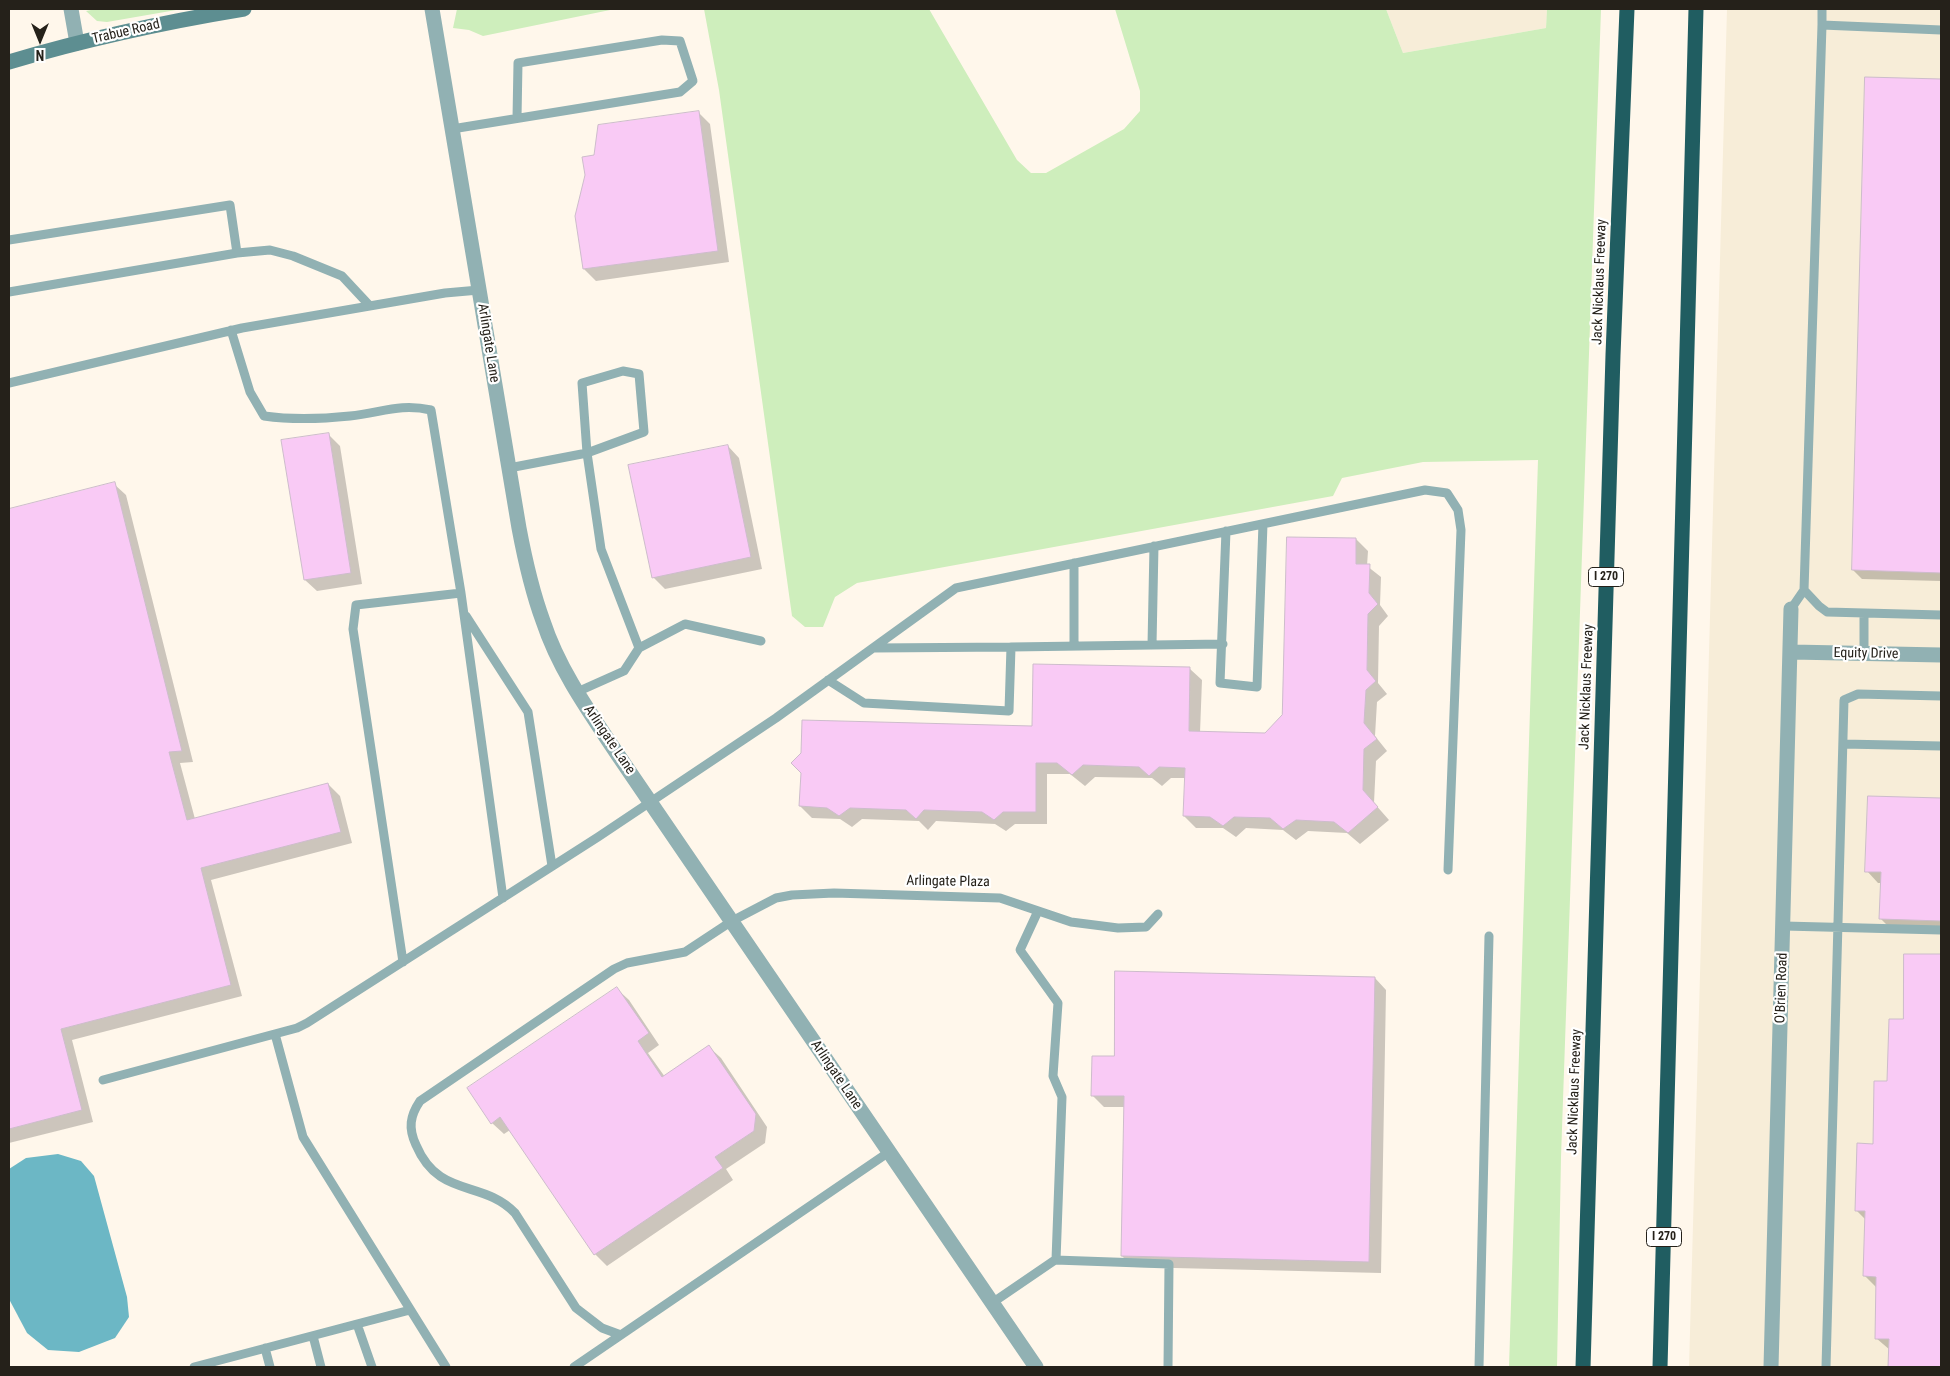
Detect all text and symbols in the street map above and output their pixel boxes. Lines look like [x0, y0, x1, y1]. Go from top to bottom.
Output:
north arrow [15, 15, 65, 65]
street label: Trabue Road [90, 16, 162, 48]
text: N [36, 47, 44, 63]
street label: Jack Nicklaus Freeway [1589, 219, 1611, 345]
street label: Arlingate Lane [473, 302, 503, 384]
road number: I 270 [1588, 568, 1624, 586]
street label: Jack Nicklaus Freeway [1576, 624, 1598, 750]
street label: Equity Drive [1833, 645, 1899, 663]
street label: Arlingate Lane [580, 702, 638, 778]
street label: Arlingate Plaza [906, 873, 990, 891]
street label: O'Brien Road [1772, 952, 1792, 1024]
street label: Jack Nicklaus Freeway [1564, 1029, 1586, 1155]
street label: Arlingate Lane [807, 1037, 865, 1113]
road number: I 270 [1646, 1228, 1682, 1246]

